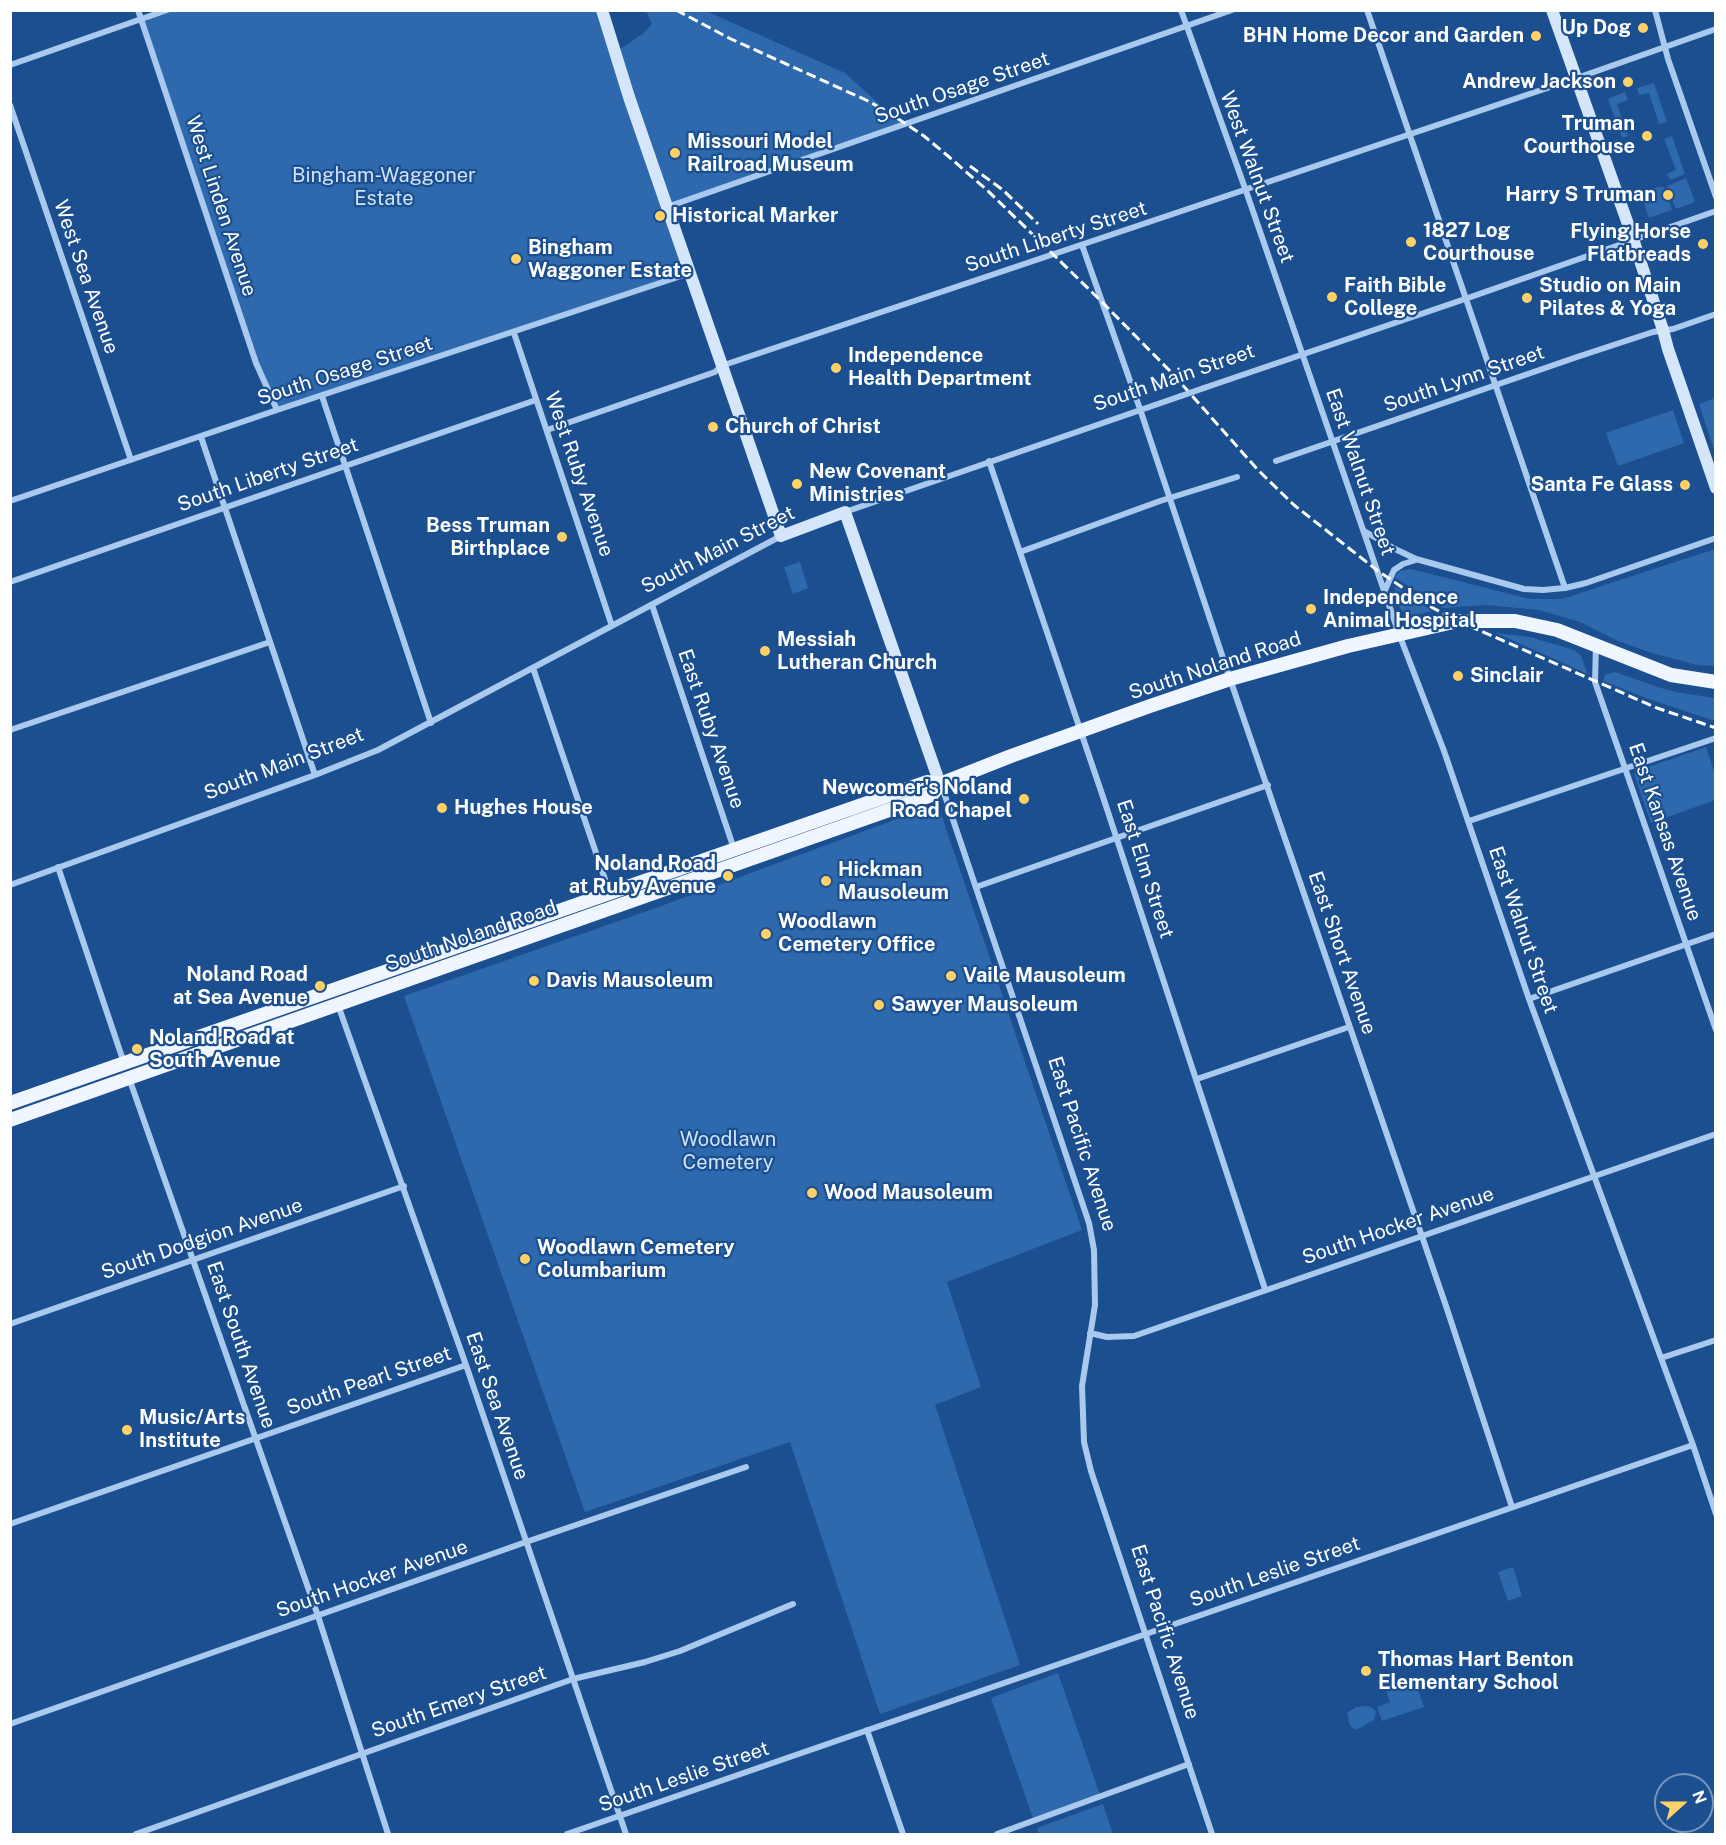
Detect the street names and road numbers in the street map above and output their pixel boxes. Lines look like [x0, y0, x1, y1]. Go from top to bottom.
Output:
street label: South Osage Street [872, 47, 1052, 129]
street label: West Walnut Street [1215, 88, 1299, 266]
street label: West Linden Avenue [180, 113, 262, 299]
street label: South Liberty Street [962, 196, 1150, 278]
street label: West Sea Avenue [48, 197, 124, 357]
street label: South Osage Street [254, 331, 436, 411]
street label: South Main Street [1090, 339, 1258, 417]
street label: South Lynn Street [1381, 340, 1547, 418]
street label: East Walnut Street [1320, 385, 1400, 559]
street label: West Ruby Avenue [539, 388, 619, 560]
street label: South Liberty Street [174, 433, 362, 517]
street label: South Main Street [637, 501, 799, 599]
street label: South Noland Road [1126, 627, 1304, 705]
street label: East Ruby Avenue [672, 646, 750, 812]
street label: South Main Street [201, 723, 367, 805]
street label: East Kansas Avenue [1623, 740, 1707, 924]
street label: East Elm Street [1111, 797, 1179, 941]
street label: East Walnut Street [1483, 843, 1563, 1017]
street label: East Short Avenue [1303, 868, 1381, 1038]
street label: South Noland Road [382, 895, 560, 977]
street label: East Pacific Avenue [1042, 1054, 1122, 1234]
street label: South Hocker Avenue [1299, 1182, 1497, 1270]
street label: South Dodgion Avenue [98, 1193, 306, 1285]
street label: East South Avenue [201, 1258, 281, 1432]
street label: East Sea Avenue [460, 1329, 534, 1483]
street label: South Pearl Street [284, 1342, 454, 1420]
street label: South Leslie Street [1187, 1532, 1363, 1612]
street label: South Hocker Avenue [273, 1535, 471, 1623]
street label: East Pacific Avenue [1125, 1542, 1205, 1722]
street label: South Emery Street [368, 1661, 550, 1743]
street label: South Leslie Street [596, 1737, 772, 1817]

